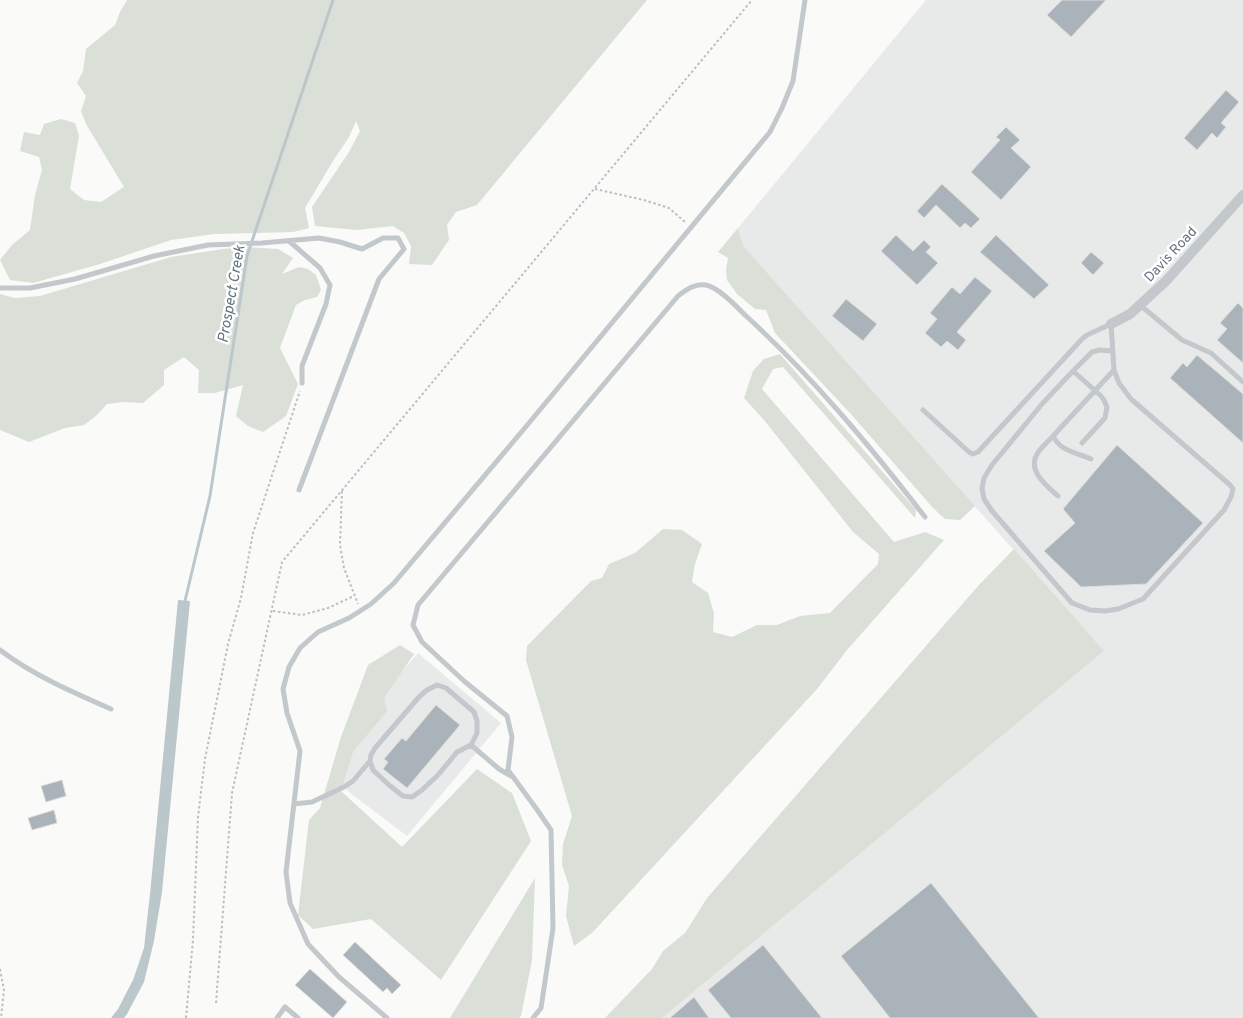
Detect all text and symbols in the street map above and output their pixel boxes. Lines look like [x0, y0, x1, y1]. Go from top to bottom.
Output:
street label: Davis Road [1141, 224, 1201, 286]
water label: Prospect Creek [215, 244, 250, 344]

